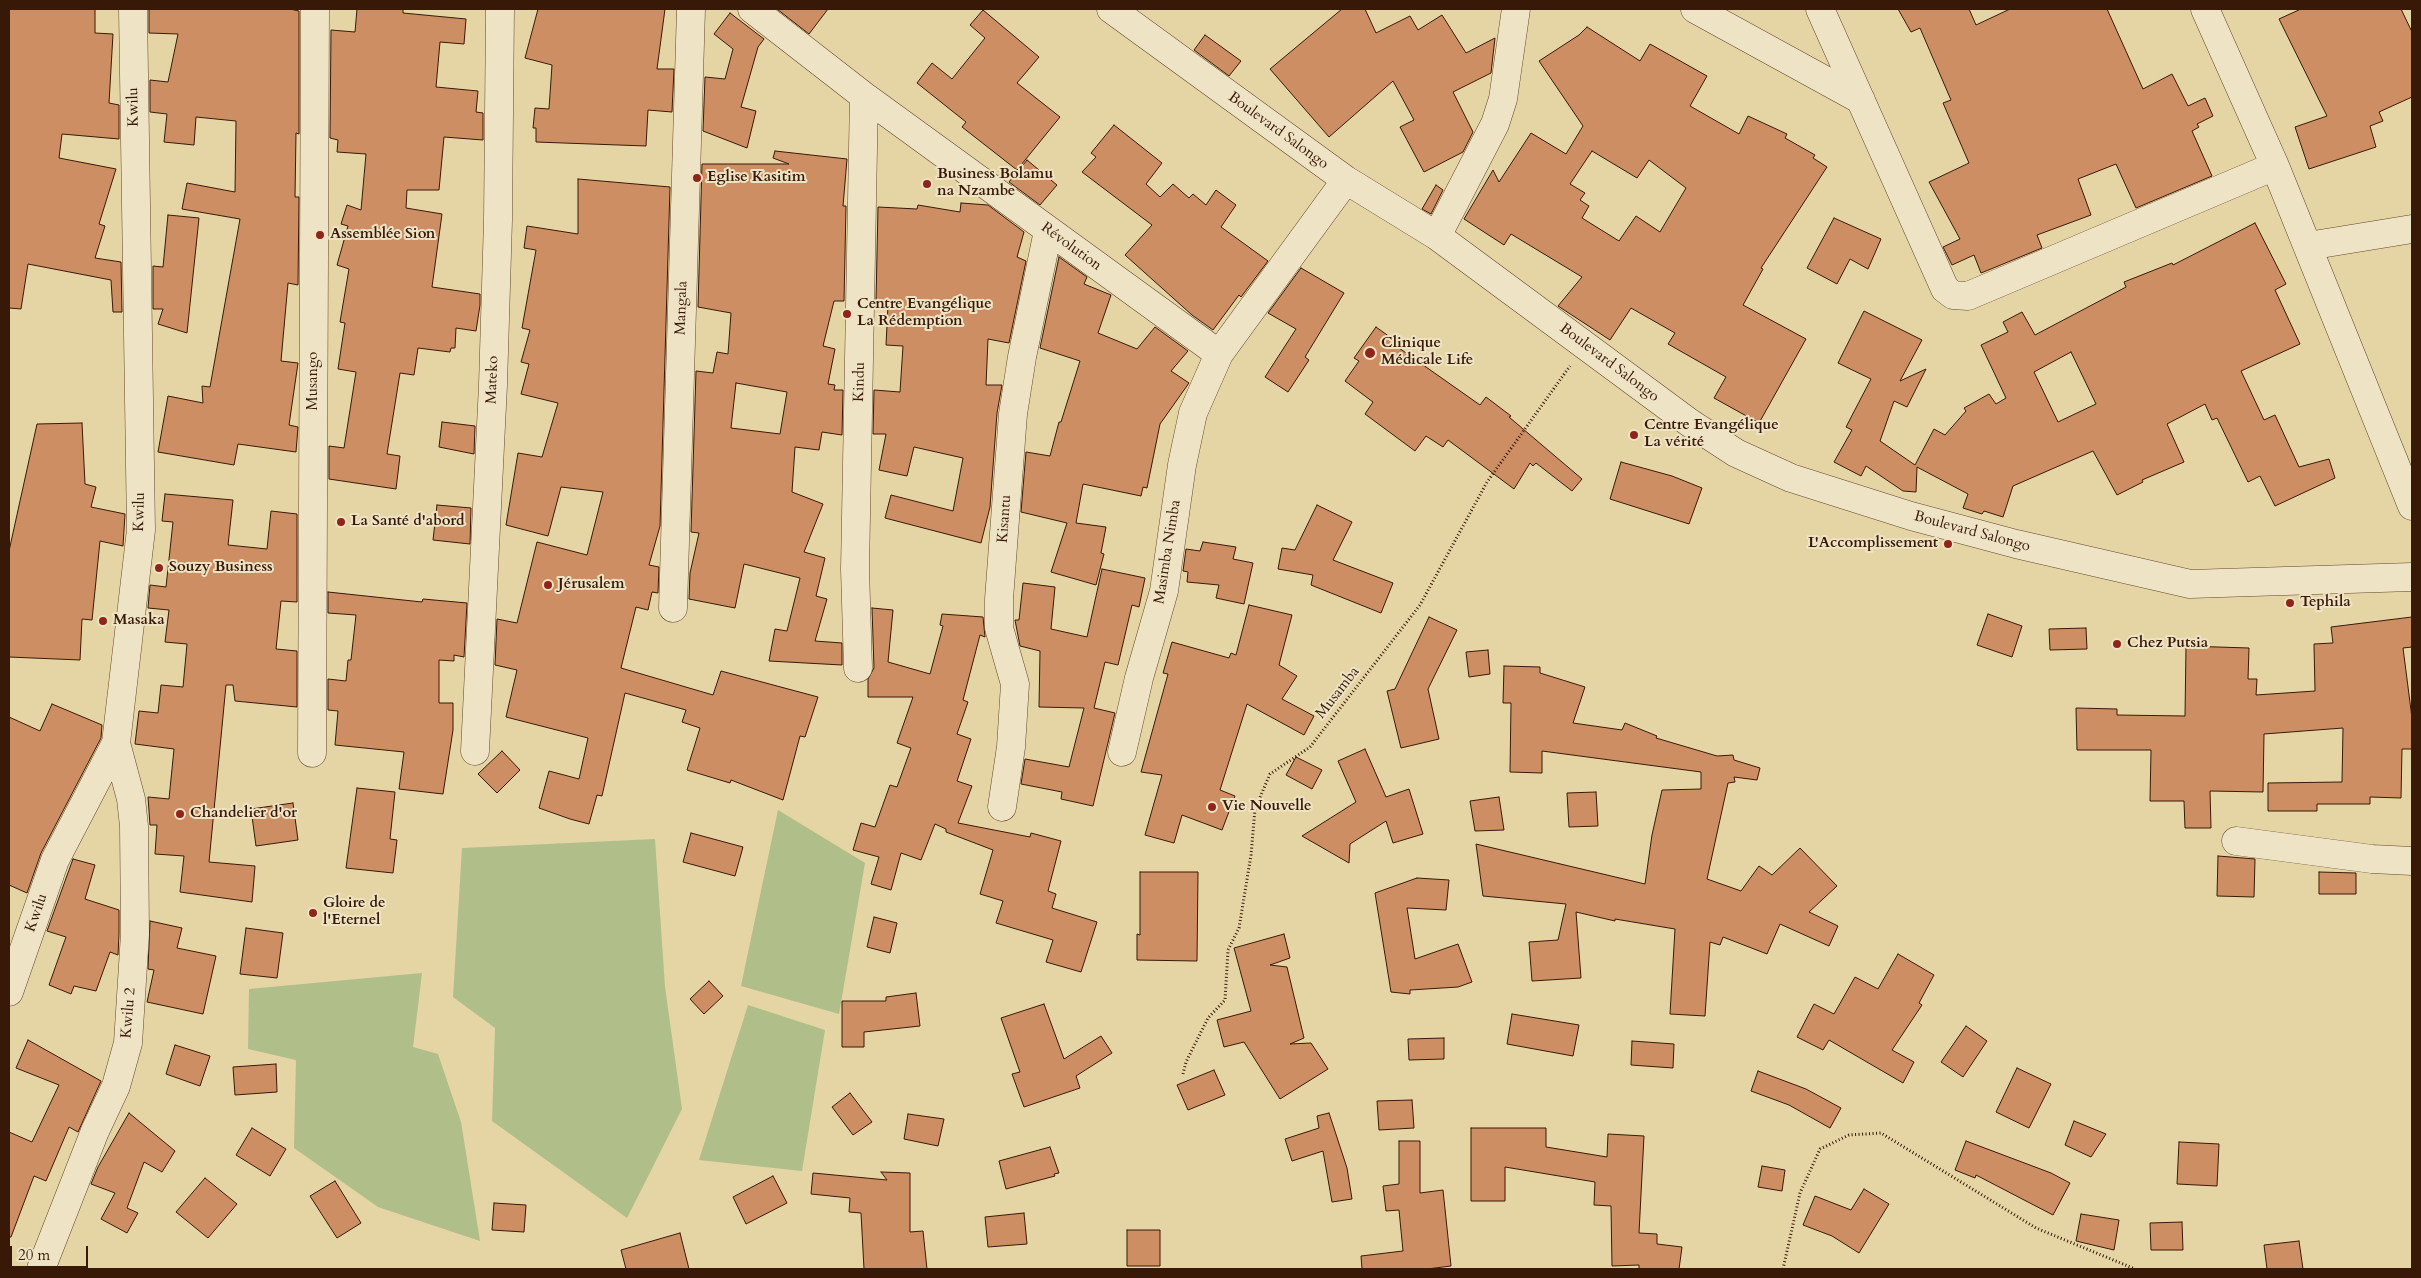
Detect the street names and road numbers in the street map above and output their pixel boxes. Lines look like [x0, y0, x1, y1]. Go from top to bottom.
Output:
street label: Kwilu [125, 87, 143, 127]
street label: Boulevard Salongo [1224, 89, 1332, 173]
street label: Révolution [1037, 219, 1105, 275]
street label: Mangala [672, 281, 692, 335]
street label: Boulevard Salongo [1556, 320, 1662, 406]
street label: Musango [305, 352, 323, 410]
street label: Mateko [483, 356, 503, 404]
street label: Kindu [851, 362, 869, 402]
street label: Kwilu [131, 492, 149, 532]
street label: Kisantu [994, 494, 1016, 544]
street label: Masimba Nimba [1151, 499, 1185, 605]
street label: Boulevard Salongo [1912, 508, 2032, 556]
street label: Musamba [1312, 663, 1364, 723]
street label: Kwilu [22, 891, 52, 935]
street label: Kwilu 2 [118, 987, 140, 1039]

